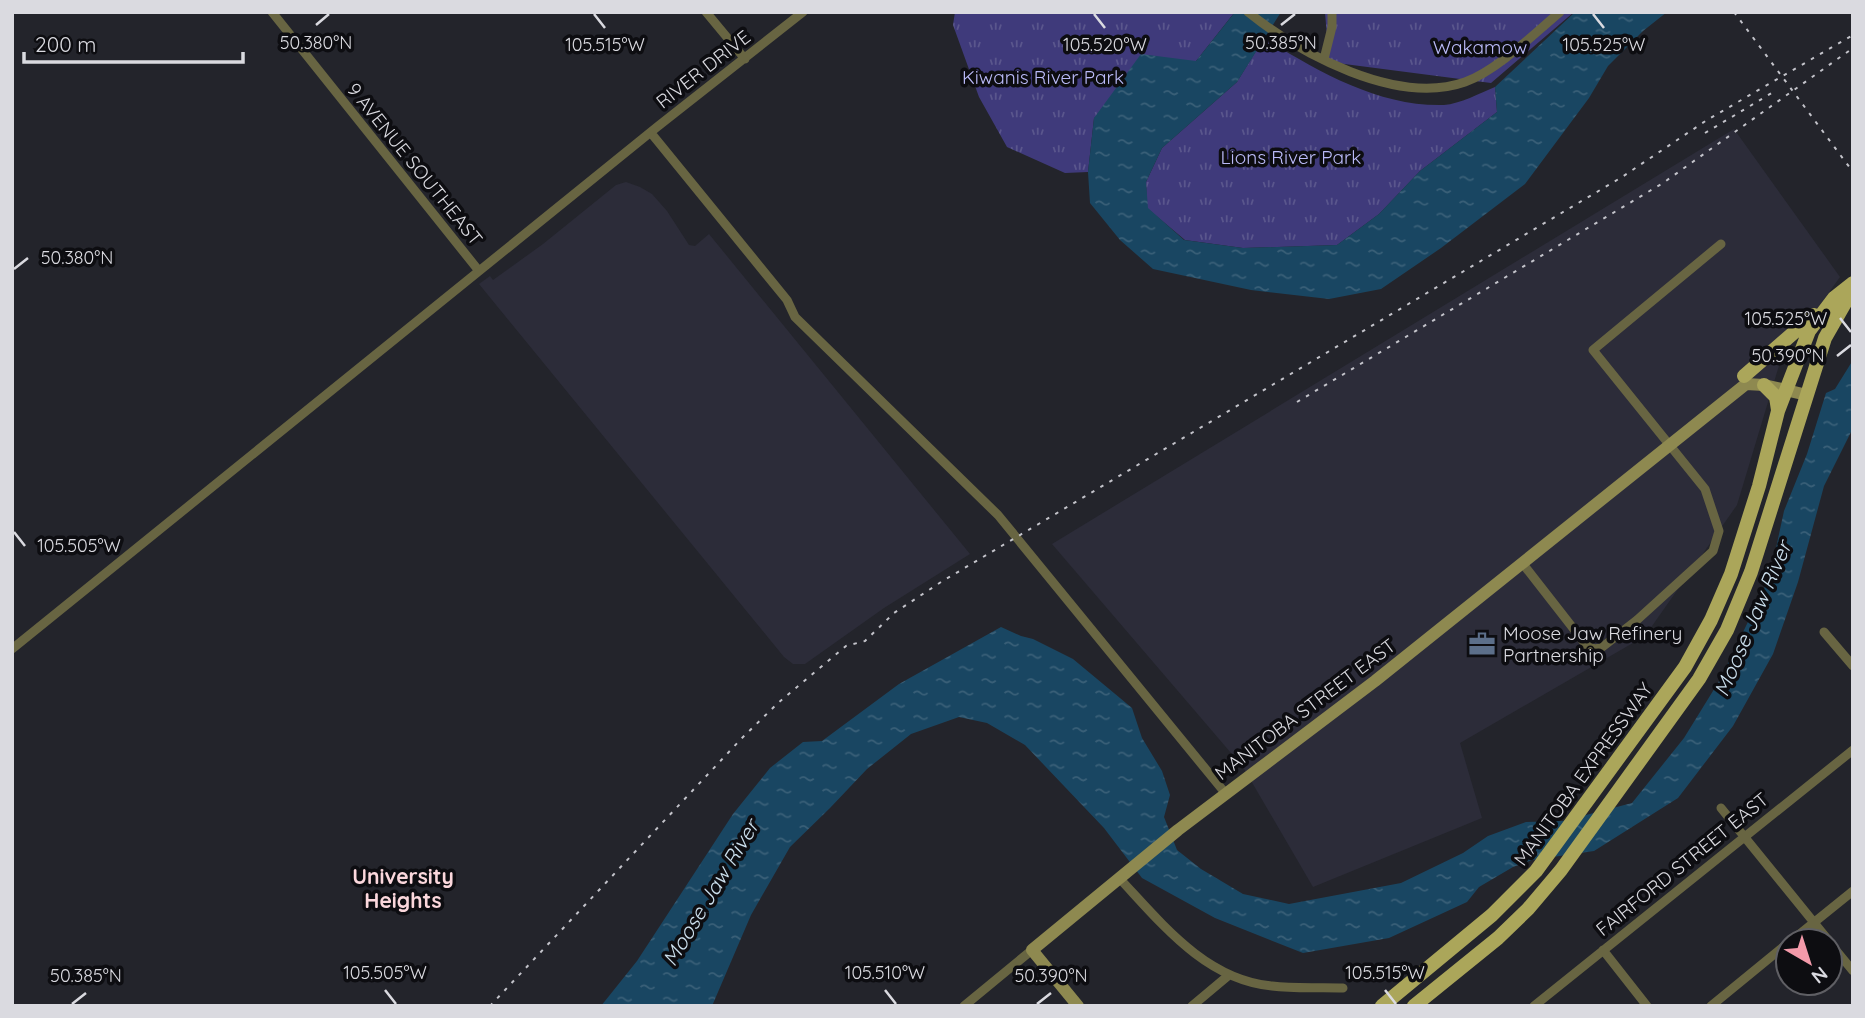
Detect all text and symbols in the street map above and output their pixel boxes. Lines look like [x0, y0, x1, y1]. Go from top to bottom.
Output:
scale bar [24, 21, 243, 65]
street label: RIVER DRIVE [651, 25, 755, 113]
text: 200 m [35, 31, 97, 57]
text: 50.380°N [280, 31, 352, 54]
text: 50.385°N [1245, 31, 1317, 54]
text: 105.515°W [565, 33, 645, 56]
text: 105.520°W [1063, 33, 1147, 56]
text: 105.525°W [1563, 33, 1645, 56]
park label: Wakamow [1433, 35, 1527, 59]
park label: Kiwanis River Park [962, 65, 1124, 89]
street label: 9 AVENUE SOUTHEAST [342, 78, 488, 250]
park label: Lions River Park [1221, 145, 1361, 169]
text: 50.380°N [41, 246, 113, 269]
text: 105.525°W [1745, 307, 1827, 330]
text: 50.390°N [1751, 344, 1825, 367]
text: 105.505°W [37, 534, 121, 557]
water label: Moose Jaw River [1708, 535, 1798, 700]
place label: Moose Jaw Refinery Partnership [1503, 621, 1682, 667]
office icon: Moose Jaw Refinery Partnership [1467, 629, 1497, 659]
street label: MANITOBA STREET EAST [1210, 633, 1400, 785]
street label: MANITOBA EXPRESSWAY [1508, 677, 1658, 870]
street label: FAIRFORD STREET EAST [1591, 787, 1773, 941]
water label: Moose Jaw River [656, 812, 765, 970]
district label: University Heights [352, 863, 454, 913]
north arrow [1774, 927, 1844, 997]
text: 105.505°W [343, 961, 427, 984]
text: 105.510°W [845, 961, 925, 984]
text: 105.515°W [1345, 961, 1425, 984]
text: N [1807, 961, 1833, 989]
text: 50.385°N [50, 964, 122, 987]
text: 50.390°N [1014, 964, 1088, 987]

